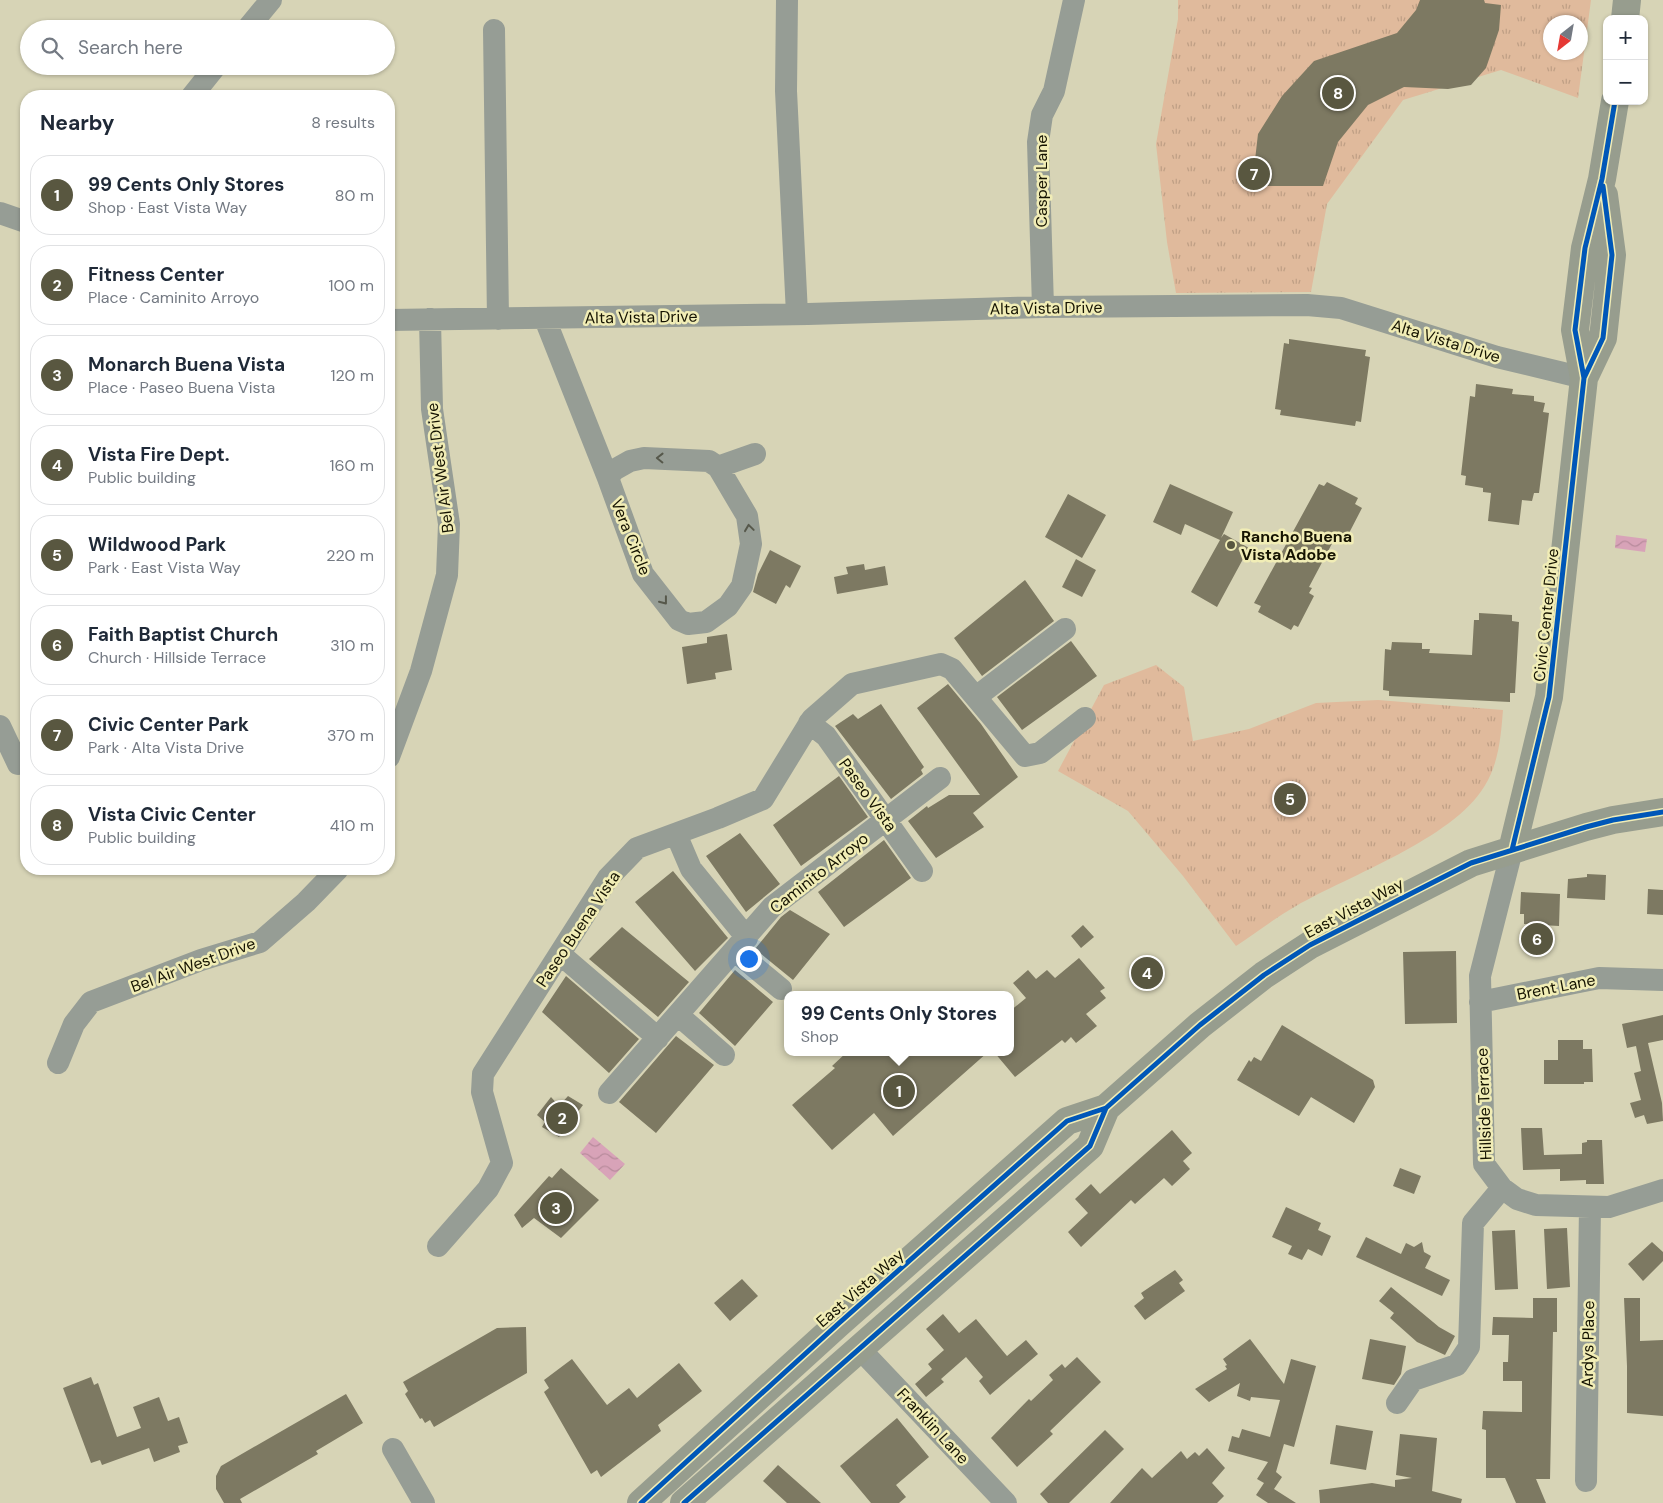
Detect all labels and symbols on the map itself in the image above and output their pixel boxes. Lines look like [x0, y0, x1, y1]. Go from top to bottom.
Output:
north arrow [1543, 15, 1588, 60]
pin: 8 [1322, 74, 1354, 112]
street label: Casper Lane [1031, 135, 1052, 227]
pin: 7 [1238, 155, 1270, 193]
street label: Alta Vista Drive [989, 297, 1103, 319]
street label: Alta Vista Drive [584, 306, 698, 328]
street label: Alta Vista Drive [1389, 314, 1503, 368]
street label: Bel Air West Drive [422, 402, 458, 534]
one-way arrow [656, 453, 664, 463]
street label: Vera Circle [606, 496, 656, 578]
one-way arrow [744, 524, 754, 533]
place label: Rancho Buena Vista Adobe [1241, 526, 1352, 565]
marker: Rancho Buena Vista Adobe [1225, 539, 1237, 551]
street label: Civic Center Drive [1529, 547, 1563, 683]
one-way arrow [658, 595, 666, 604]
street label: Paseo Vista [834, 754, 902, 836]
pin: 5 [1274, 780, 1306, 818]
street label: Caminito Arroyo [765, 828, 873, 918]
street label: Paseo Buena Vista [531, 867, 625, 991]
street label: East Vista Way [1301, 873, 1407, 943]
pin: 6 [1521, 920, 1553, 958]
street label: Bel Air West Drive [128, 933, 258, 997]
your location [736, 946, 762, 972]
pin: 4 [1131, 954, 1163, 992]
street label: Brent Lane [1515, 969, 1597, 1005]
street label: Hillside Terrace [1472, 1047, 1496, 1161]
pin: 1 [883, 1072, 915, 1110]
pin: 2 [546, 1099, 578, 1137]
pin: 3 [540, 1189, 572, 1227]
street label: East Vista Way [812, 1244, 908, 1332]
street label: Ardys Place [1577, 1300, 1599, 1388]
street label: Franklin Lane [892, 1383, 974, 1469]

